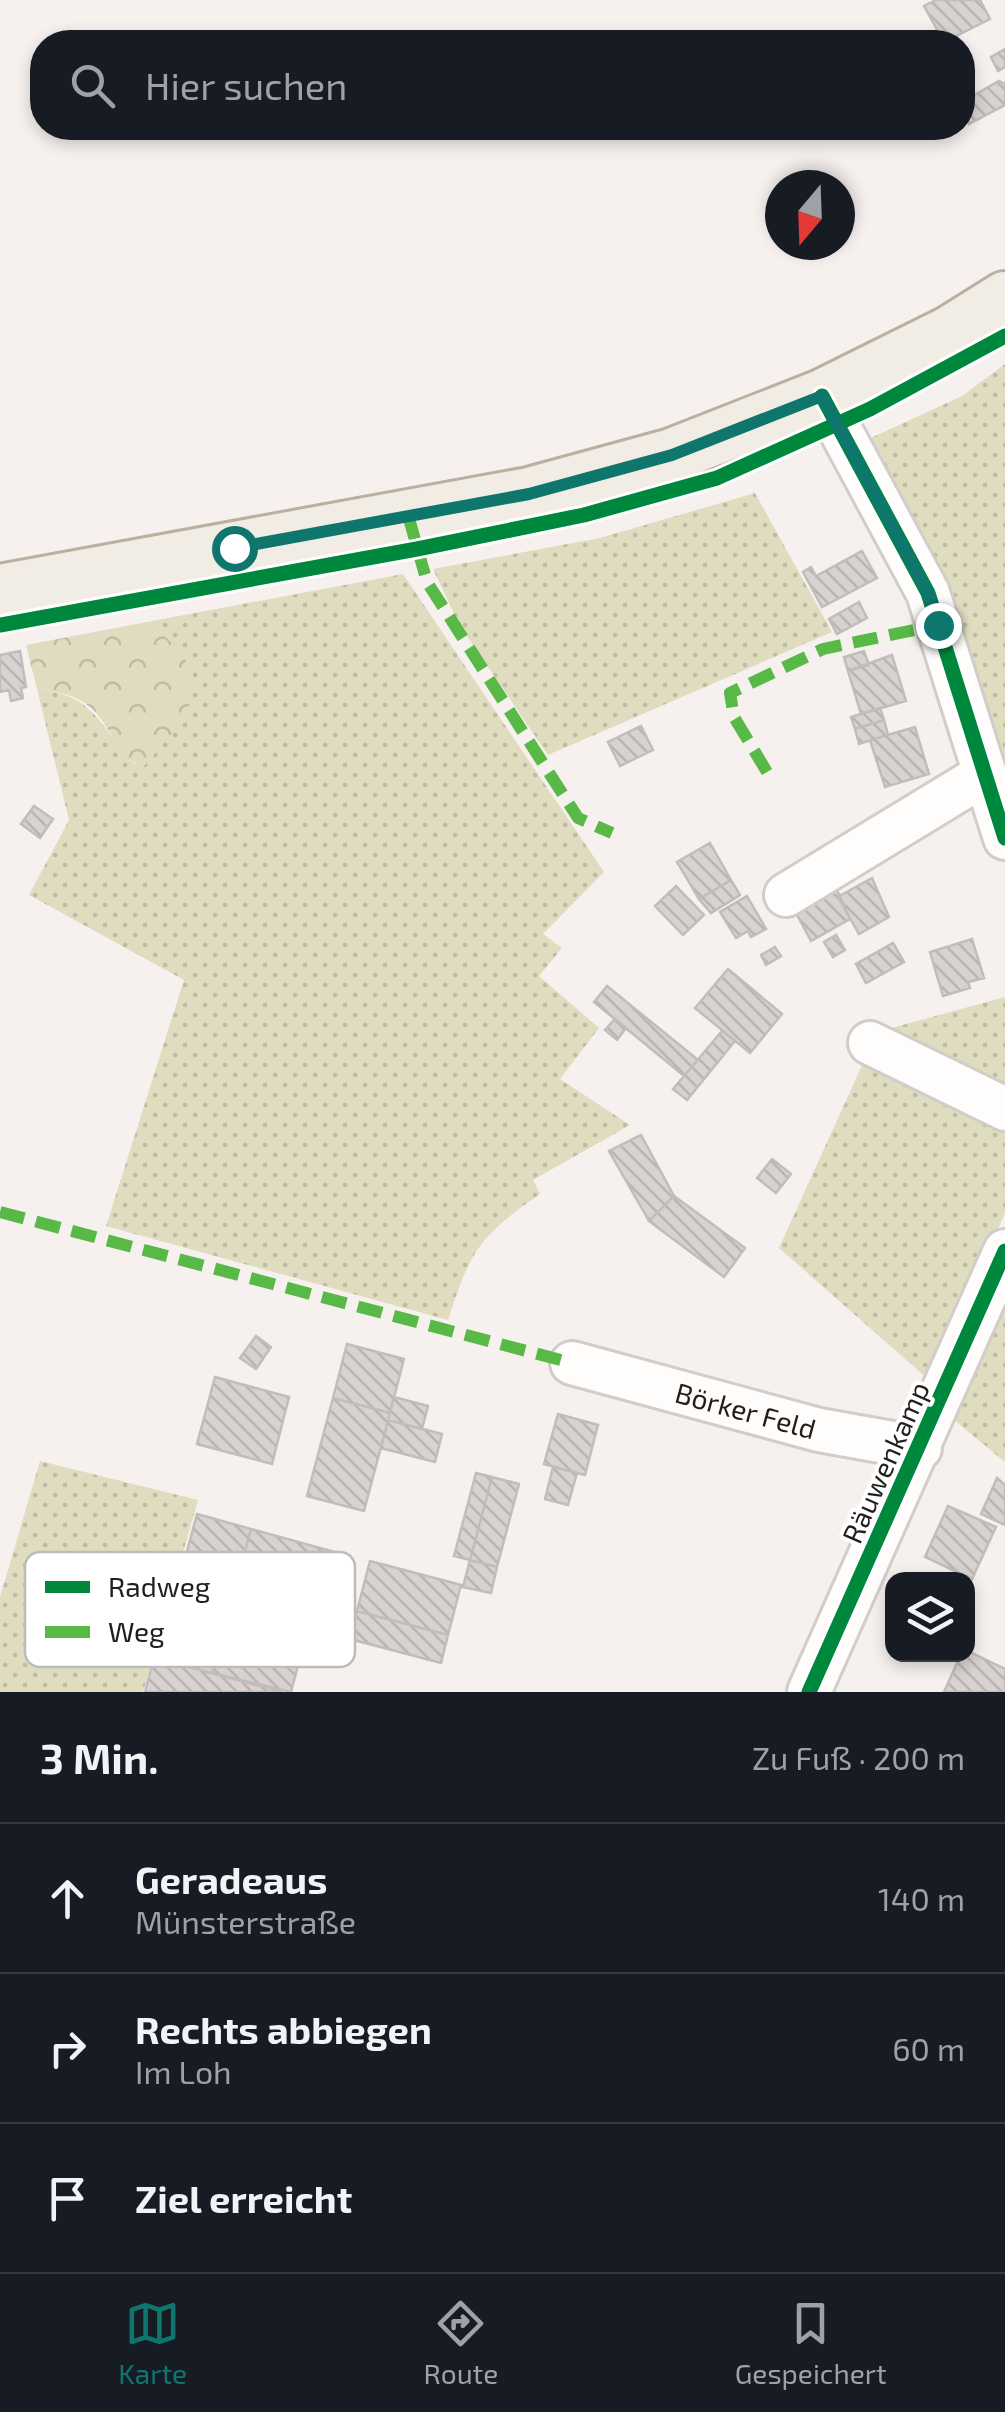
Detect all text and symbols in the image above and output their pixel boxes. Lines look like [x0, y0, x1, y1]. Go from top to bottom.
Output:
search box [30, 30, 975, 140]
icon: search [65, 58, 120, 113]
text: Hier suchen [145, 62, 347, 108]
north arrow [765, 170, 855, 260]
route start [212, 526, 258, 572]
route end [916, 603, 962, 649]
street label: Börker Feld [672, 1375, 820, 1445]
street label: Räuwenkamp [834, 1376, 936, 1548]
legend [25, 1552, 355, 1667]
text: Radweg [108, 1569, 211, 1603]
map controls [885, 1572, 975, 1662]
button: layers [885, 1572, 975, 1662]
text: Weg [108, 1614, 165, 1648]
text: 3 Min. [40, 1732, 158, 1782]
text: Zu Fuß · 200 m [752, 1738, 965, 1776]
text: Geradeaus [135, 1856, 327, 1902]
icon: ahead [40, 1871, 95, 1926]
text: 140 m [878, 1879, 965, 1917]
text: Münsterstraße [135, 1902, 356, 1940]
text: Rechts abbiegen [135, 2006, 432, 2052]
icon: right [40, 2021, 95, 2076]
text: 60 m [892, 2029, 965, 2067]
text: Im Loh [135, 2052, 232, 2090]
icon: arrive [40, 2171, 95, 2226]
text: Ziel erreicht [135, 2175, 352, 2221]
tab: Karte [118, 2296, 187, 2390]
tab: Route [424, 2296, 498, 2390]
tab: Gespeichert [735, 2296, 887, 2390]

